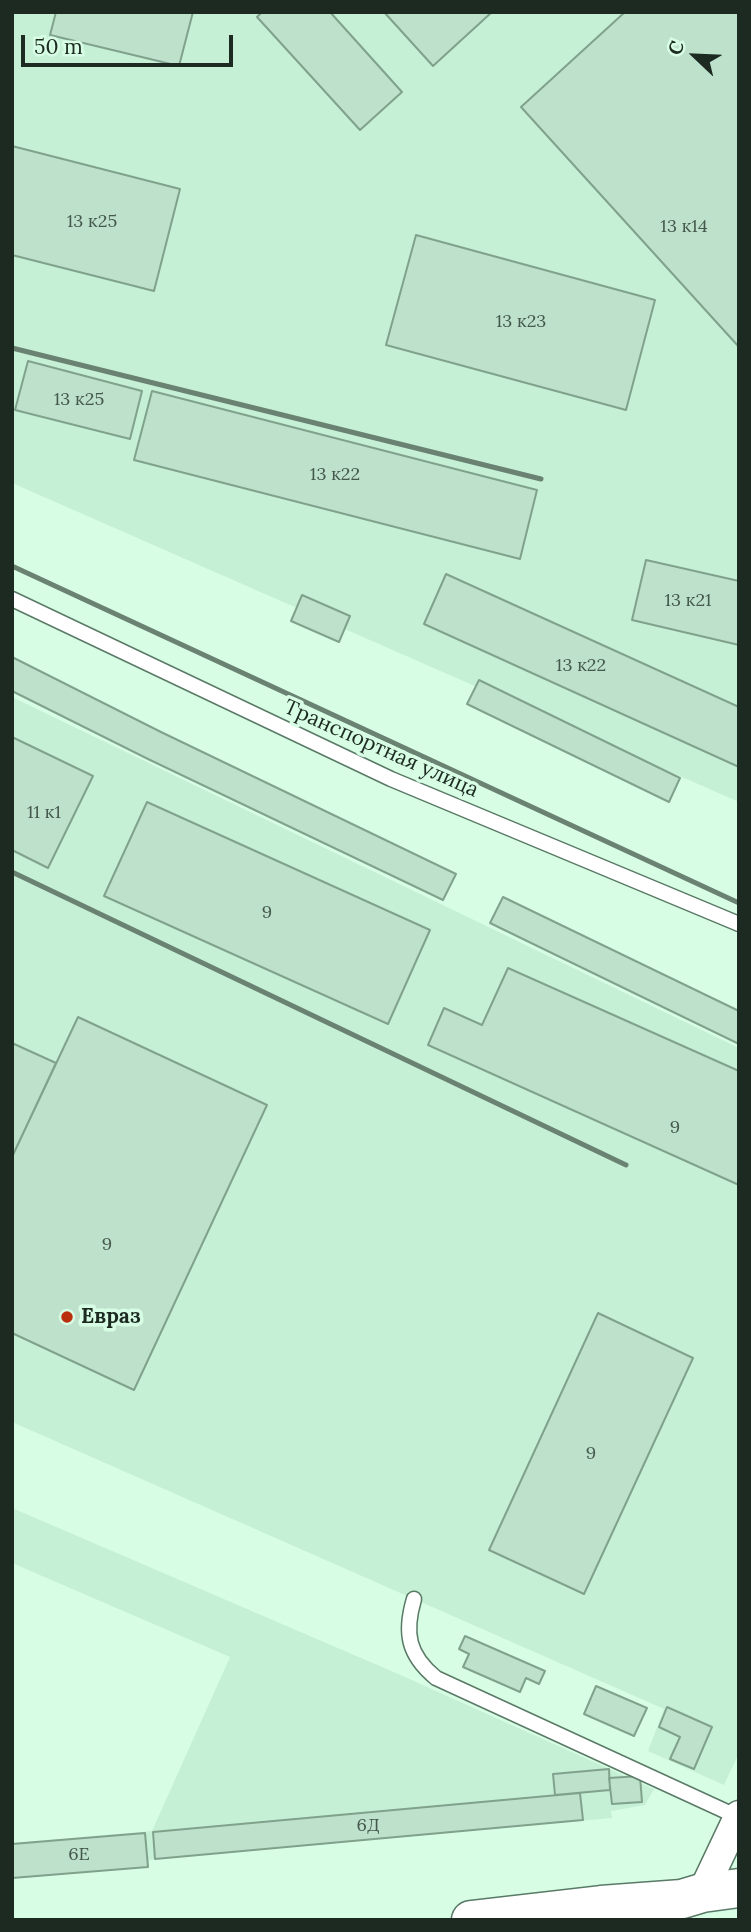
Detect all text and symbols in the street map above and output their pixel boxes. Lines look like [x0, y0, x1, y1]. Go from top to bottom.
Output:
scale bar [24, 21, 236, 65]
north arrow [660, 21, 730, 91]
text: 50 m [34, 33, 83, 60]
text: С [662, 37, 689, 59]
house number: 13 к25 [67, 211, 117, 233]
house number: 13 к14 [660, 216, 708, 238]
house number: 13 к23 [496, 311, 546, 333]
house number: 13 к25 [54, 389, 104, 411]
house number: 13 к22 [310, 464, 360, 486]
house number: 13 к21 [664, 590, 712, 612]
house number: 13 к22 [556, 655, 606, 677]
street label: Транспортная улица [280, 695, 482, 803]
house number: 11 к1 [27, 802, 61, 824]
house number: 9 [262, 902, 272, 924]
house number: 9 [670, 1117, 680, 1139]
house number: 9 [102, 1234, 112, 1256]
place label: Евраз [81, 1304, 141, 1330]
marker: Евраз [59, 1309, 75, 1325]
house number: 9 [586, 1443, 596, 1465]
house number: 6Д [357, 1815, 379, 1837]
house number: 6Е [68, 1844, 90, 1866]

